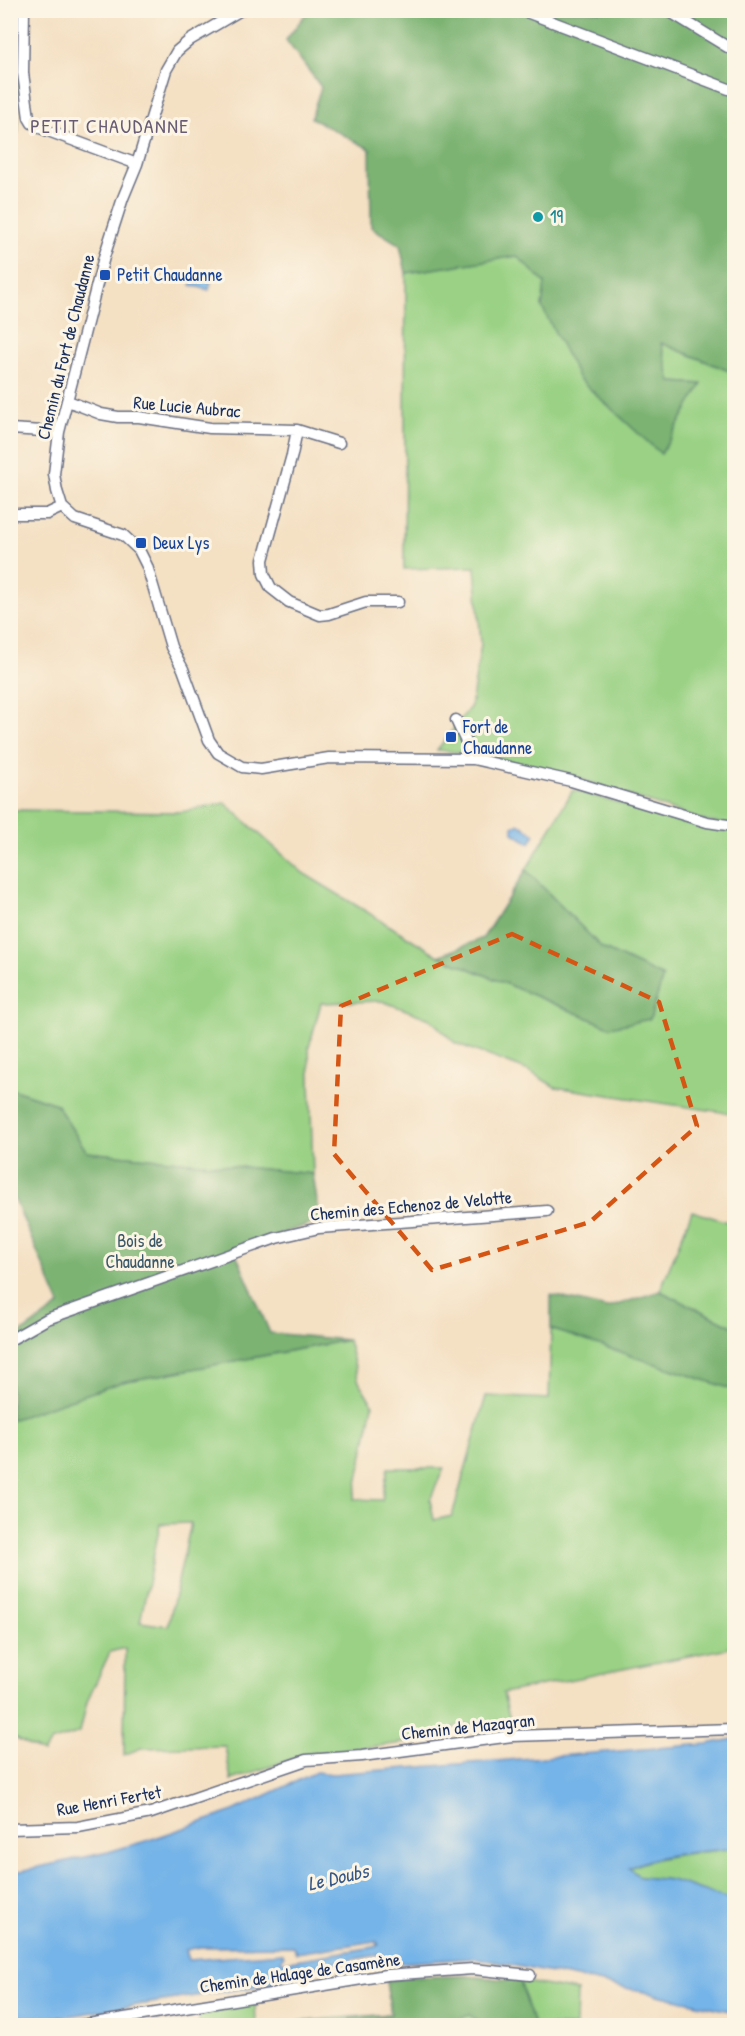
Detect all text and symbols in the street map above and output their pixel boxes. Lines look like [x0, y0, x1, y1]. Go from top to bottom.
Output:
district label: PETIT CHAUDANNE [30, 112, 190, 139]
place label: 19 [550, 204, 564, 229]
marker: 19 [531, 210, 545, 224]
street label: Chemin du Fort de Chaudanne [30, 252, 101, 442]
place label: Petit Chaudanne [117, 262, 223, 287]
marker: Petit Chaudanne [98, 268, 112, 282]
street label: Rue Lucie Aubrac [133, 389, 242, 424]
place label: Deux Lys [153, 530, 209, 555]
marker: Deux Lys [134, 536, 148, 550]
place label: Fort de Chaudanne [462, 714, 532, 760]
marker: Fort de Chaudanne [444, 730, 458, 744]
street label: Chemin des Echenoz de Velotte [309, 1184, 513, 1227]
park label: Bois de Chaudanne [105, 1228, 175, 1274]
street label: Chemin de Mazagran [400, 1707, 536, 1746]
street label: Rue Henri Fertet [55, 1779, 164, 1822]
water label: Le Doubs [305, 1856, 373, 1897]
street label: Chemin de Halage de Casamène [198, 1946, 402, 1999]

